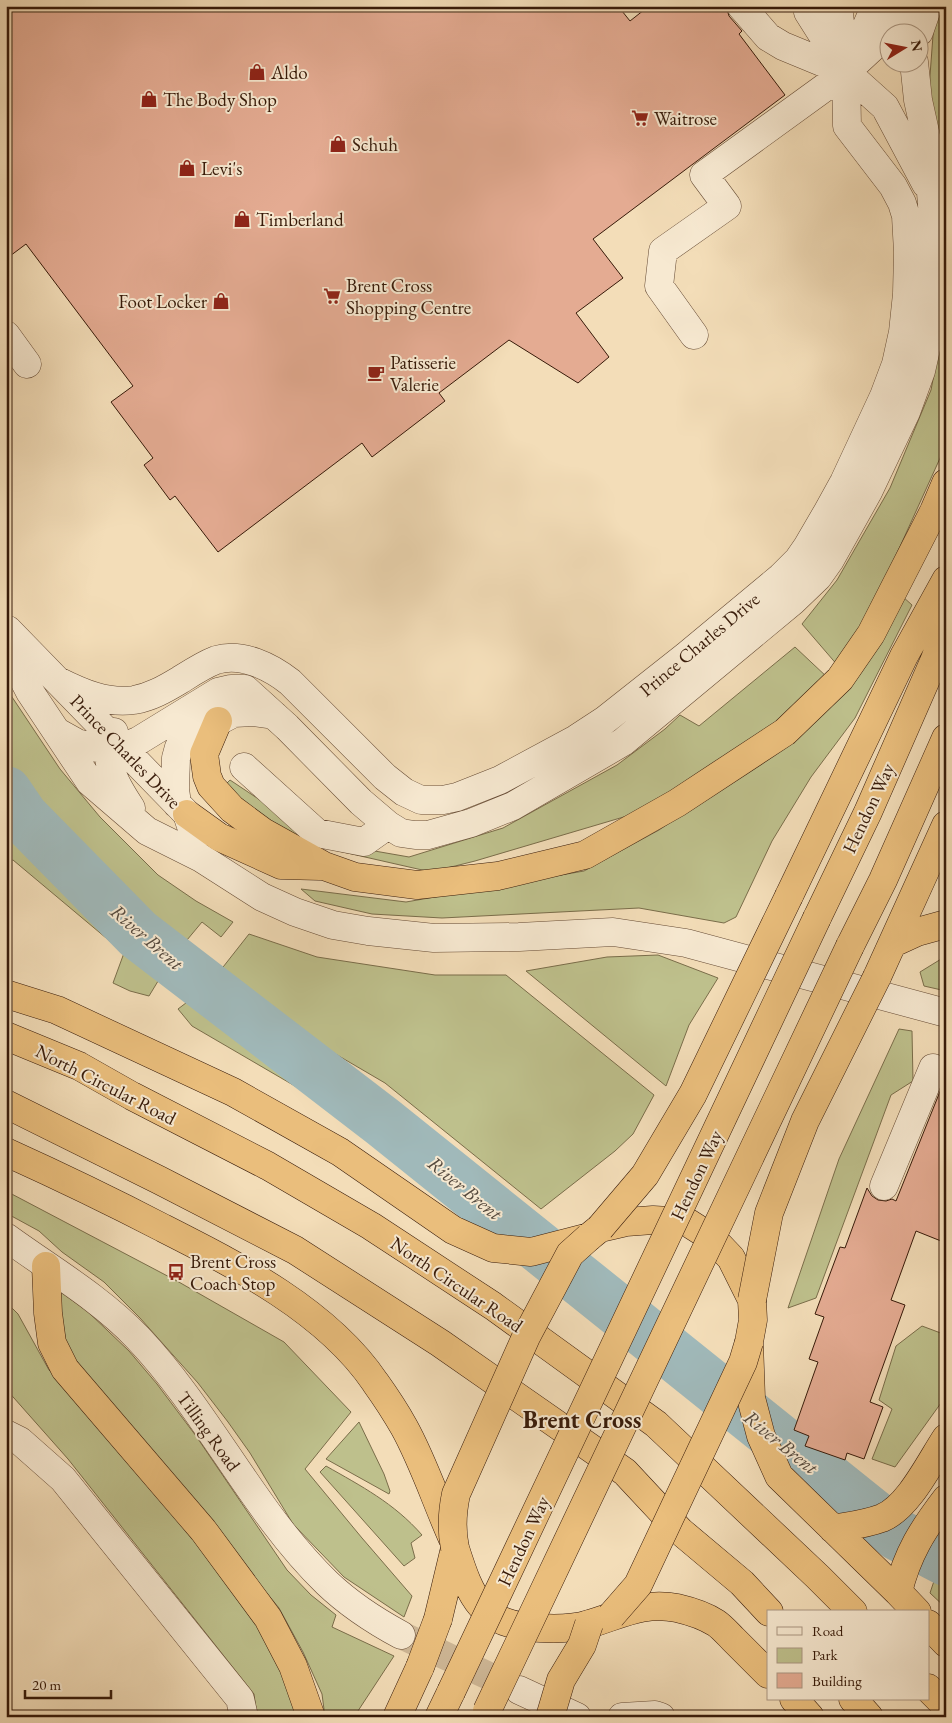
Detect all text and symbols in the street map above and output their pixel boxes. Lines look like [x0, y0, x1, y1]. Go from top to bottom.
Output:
north arrow [880, 22, 930, 72]
text: N [907, 39, 927, 54]
place label: Aldo [270, 60, 308, 85]
shop icon: Aldo [247, 62, 267, 82]
place label: The Body Shop [163, 87, 277, 112]
shop icon: The Body Shop [139, 89, 159, 109]
place label: Waitrose [654, 106, 717, 131]
supermarket icon: Waitrose [630, 108, 650, 128]
place label: Schuh [352, 132, 398, 157]
shop icon: Schuh [328, 134, 348, 154]
place label: Levi's [201, 156, 242, 181]
shop icon: Levi's [177, 158, 197, 178]
place label: Timberland [256, 207, 344, 232]
shop icon: Timberland [232, 209, 252, 229]
place label: Brent Cross Shopping Centre [346, 273, 471, 320]
supermarket icon: Brent Cross Shopping Centre [322, 286, 342, 306]
place label: Foot Locker [118, 289, 208, 314]
shop icon: Foot Locker [211, 291, 231, 311]
place label: Patisserie Valerie [390, 350, 456, 397]
cafe icon: Patisserie Valerie [366, 363, 386, 383]
street label: Prince Charles Drive [634, 587, 765, 702]
street label: Prince Charles Drive [65, 689, 187, 814]
street label: Hendon Way [837, 758, 901, 857]
water label: River Brent [105, 898, 190, 977]
street label: North Circular Road [31, 1038, 181, 1131]
street label: Hendon Way [665, 1125, 729, 1224]
water label: River Brent [422, 1150, 508, 1227]
street label: North Circular Road [386, 1231, 528, 1338]
place label: Brent Cross Coach Stop [190, 1249, 276, 1296]
bus stop icon: Brent Cross Coach Stop [166, 1262, 186, 1282]
street label: Tilling Road [171, 1386, 246, 1477]
district label: Brent Cross [523, 1404, 641, 1435]
water label: River Brent [738, 1404, 824, 1481]
street label: Hendon Way [492, 1491, 556, 1590]
legend [767, 1610, 930, 1700]
text: Road [812, 1621, 844, 1640]
text: Park [812, 1645, 839, 1664]
scale bar [25, 1668, 111, 1700]
text: Building [812, 1671, 862, 1690]
text: 20 m [32, 1675, 61, 1694]

